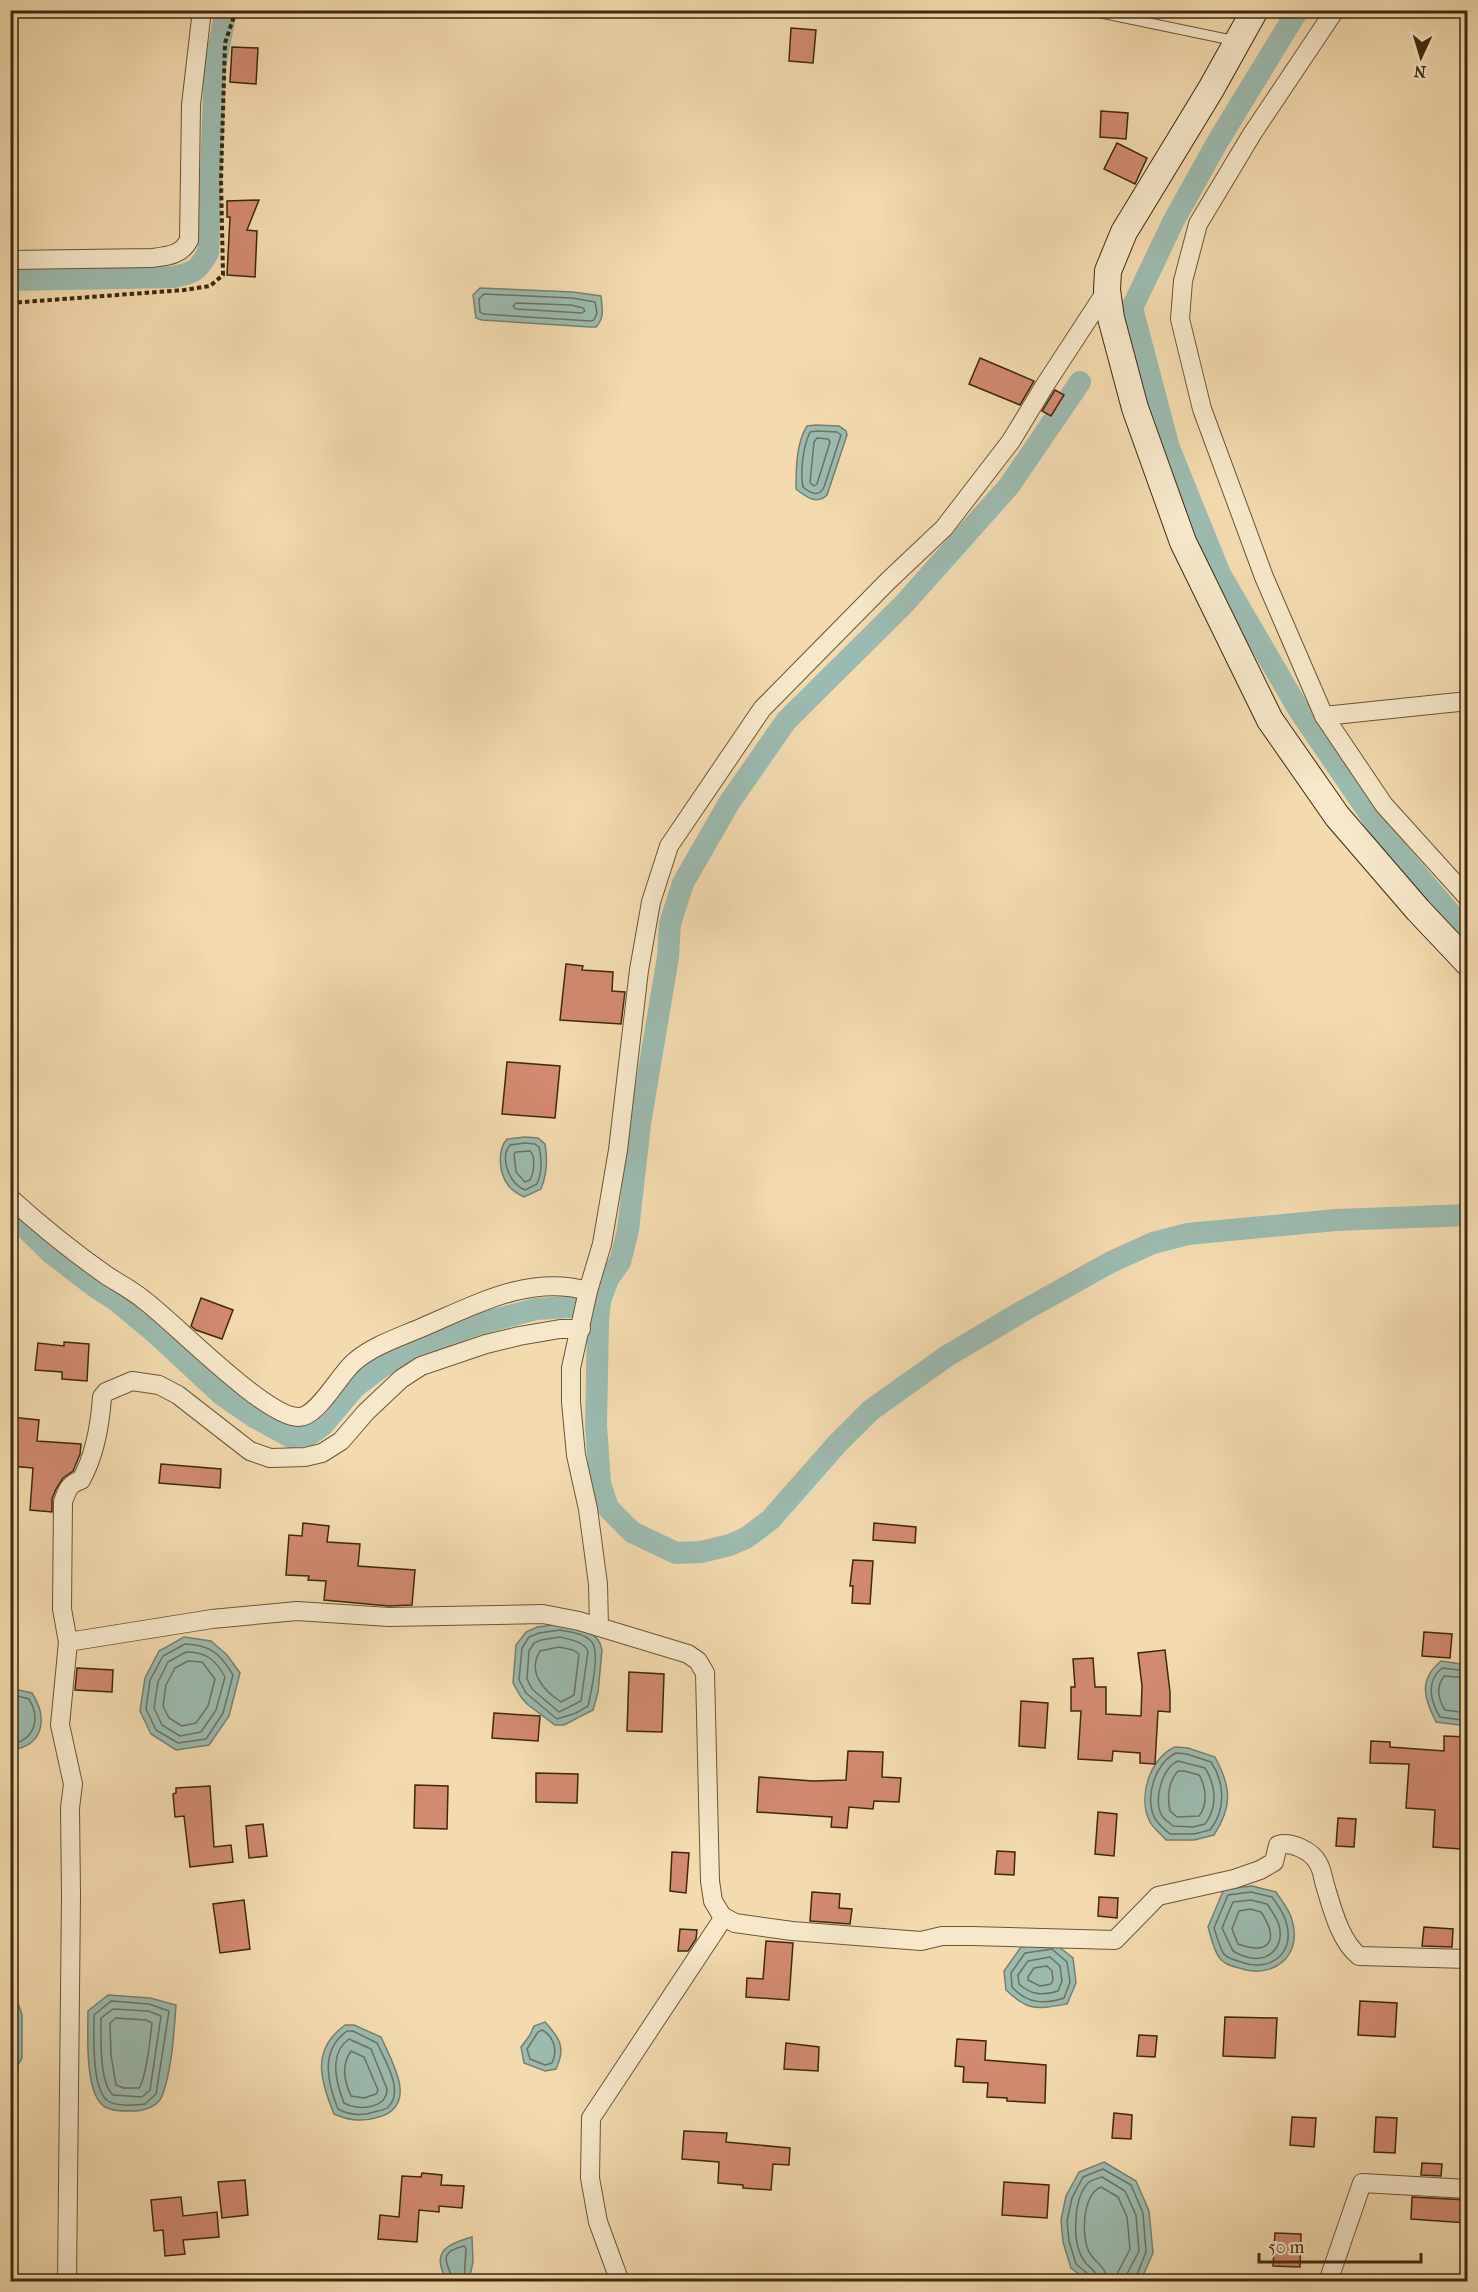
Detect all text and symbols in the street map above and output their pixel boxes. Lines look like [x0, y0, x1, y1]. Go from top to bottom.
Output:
north arrow [1391, 27, 1451, 87]
text: N [1412, 62, 1427, 81]
scale bar [1259, 2226, 1421, 2264]
text: 50 m [1268, 2237, 1305, 2258]

